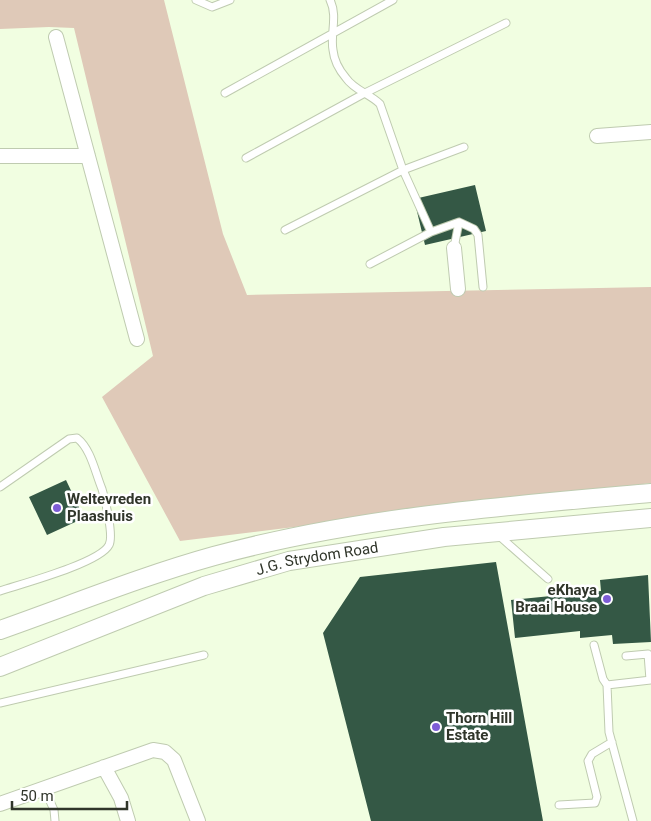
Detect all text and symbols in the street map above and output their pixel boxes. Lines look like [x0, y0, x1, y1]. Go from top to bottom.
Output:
place label: Weltevreden Plaashuis [67, 490, 151, 525]
marker: Weltevreden Plaashuis [51, 502, 63, 514]
street label: J.G. Strydom Road [253, 538, 380, 579]
place label: eKhaya Braai House [515, 581, 597, 616]
marker: eKhaya Braai House [601, 593, 613, 605]
place label: Thorn Hill Estate [446, 709, 512, 744]
marker: Thorn Hill Estate [430, 721, 442, 733]
scale bar [12, 778, 128, 810]
text: 50 m [20, 787, 54, 805]

